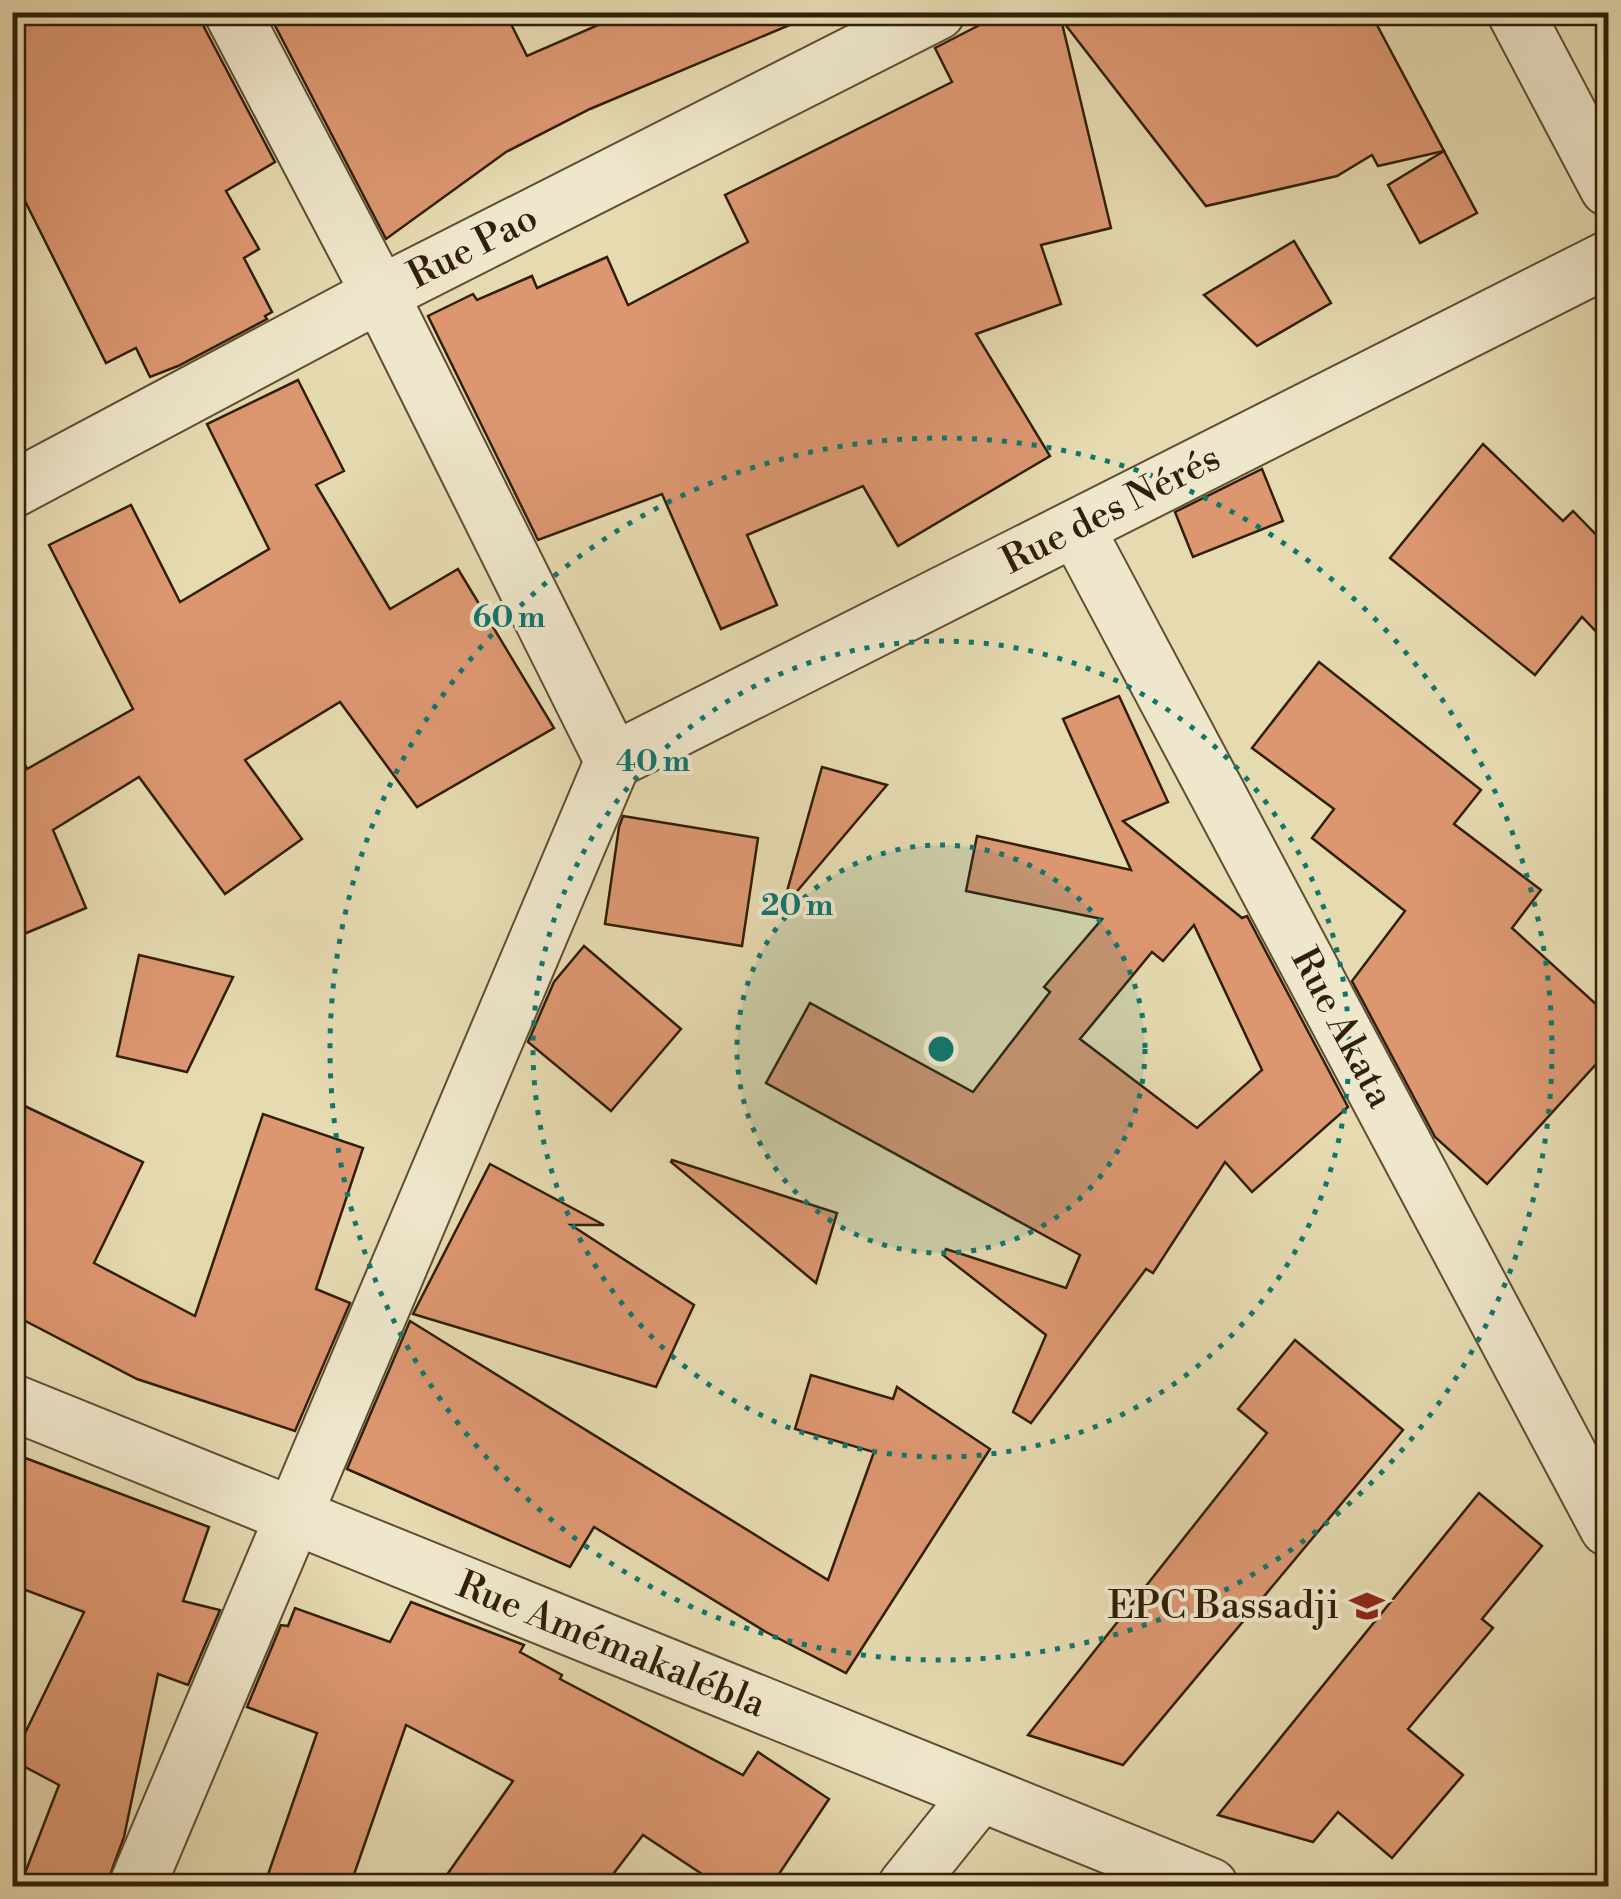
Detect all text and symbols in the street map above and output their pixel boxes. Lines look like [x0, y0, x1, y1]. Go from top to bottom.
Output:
street label: Rue Pao [400, 194, 546, 300]
street label: Rue des Nérés [994, 435, 1228, 585]
text: 60 m [473, 599, 545, 637]
text: 40 m [616, 743, 690, 781]
text: 20 m [761, 887, 833, 925]
street label: Rue Akata [1280, 940, 1404, 1117]
centre of rings [923, 1031, 959, 1067]
street label: Rue Amémakalébla [450, 1562, 773, 1729]
place label: EPC Bassadji [1108, 1583, 1339, 1630]
school or university icon: EPC Bassadji [1348, 1587, 1386, 1625]

